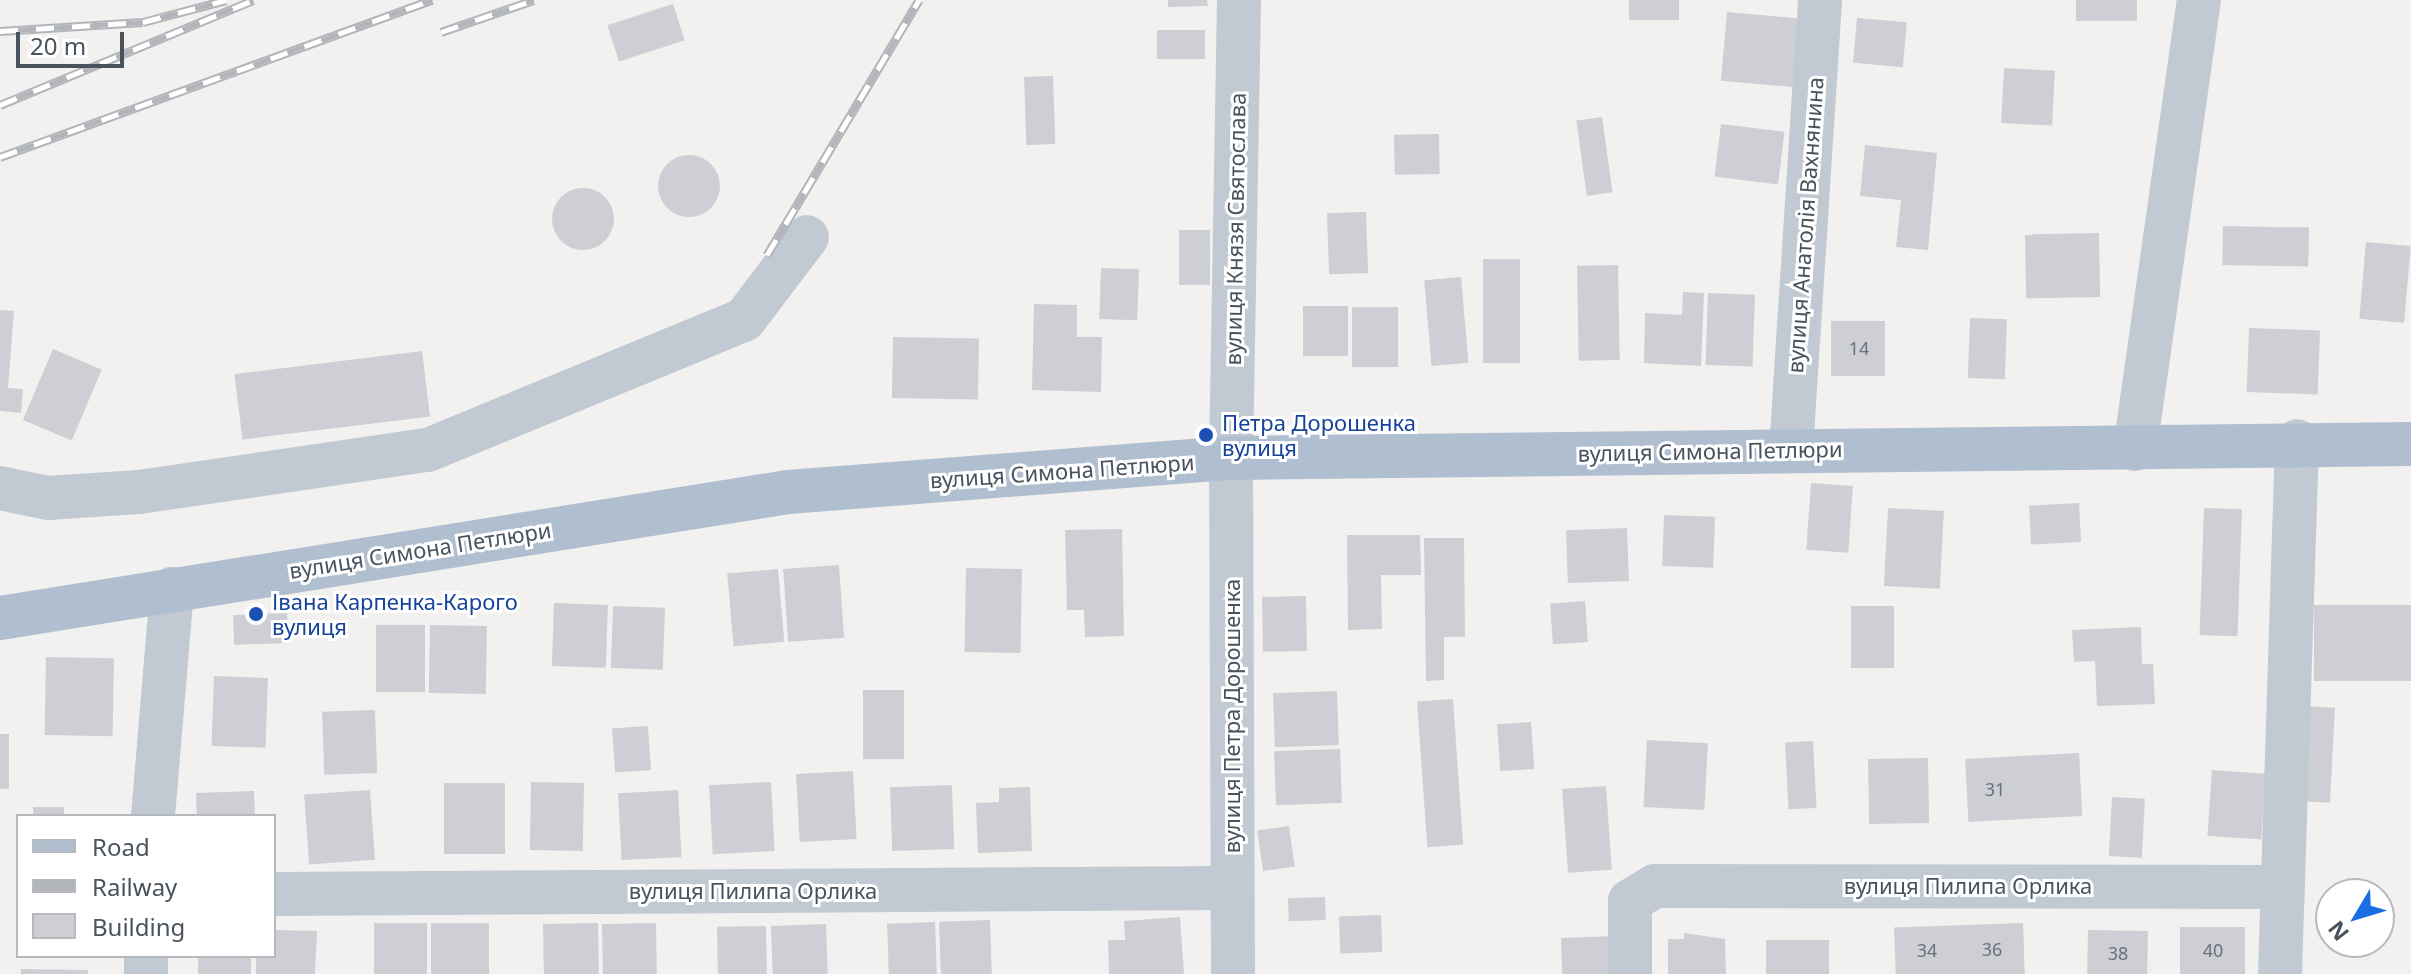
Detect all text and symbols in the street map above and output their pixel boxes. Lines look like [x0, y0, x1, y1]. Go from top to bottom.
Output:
scale bar [20, 16, 128, 66]
text: 20 m [30, 29, 86, 62]
street label: вулиця Анатолія Вахнянина [1781, 76, 1829, 374]
street label: вулиця Князя Святослава [1219, 92, 1251, 366]
house number: 14 [1849, 337, 1869, 359]
place label: Петра Дорошенка вулиця [1222, 409, 1416, 460]
marker: Петра Дорошенка вулиця [1197, 426, 1215, 444]
street label: вулиця Симона Петлюри [1577, 435, 1843, 467]
street label: вулиця Симона Петлюри [929, 449, 1195, 493]
street label: вулиця Симона Петлюри [287, 516, 553, 584]
street label: вулиця Петра Дорошенка [1219, 579, 1245, 853]
place label: Івана Карпенка-Карого вулиця [272, 588, 518, 640]
marker: Івана Карпенка-Карого вулиця [247, 605, 265, 623]
house number: 31 [1985, 778, 2005, 800]
legend [16, 814, 276, 958]
text: Road [92, 830, 150, 863]
text: Railway [92, 870, 177, 903]
street label: вулиця Пилипа Орлика [1844, 873, 2092, 899]
street label: вулиця Пилипа Орлика [629, 878, 877, 904]
north arrow [2315, 878, 2395, 958]
text: Building [92, 910, 185, 943]
text: N [2320, 915, 2355, 948]
house number: 36 [1982, 938, 2002, 960]
house number: 34 [1917, 939, 1937, 961]
house number: 40 [2203, 939, 2223, 961]
house number: 38 [2108, 942, 2128, 964]

